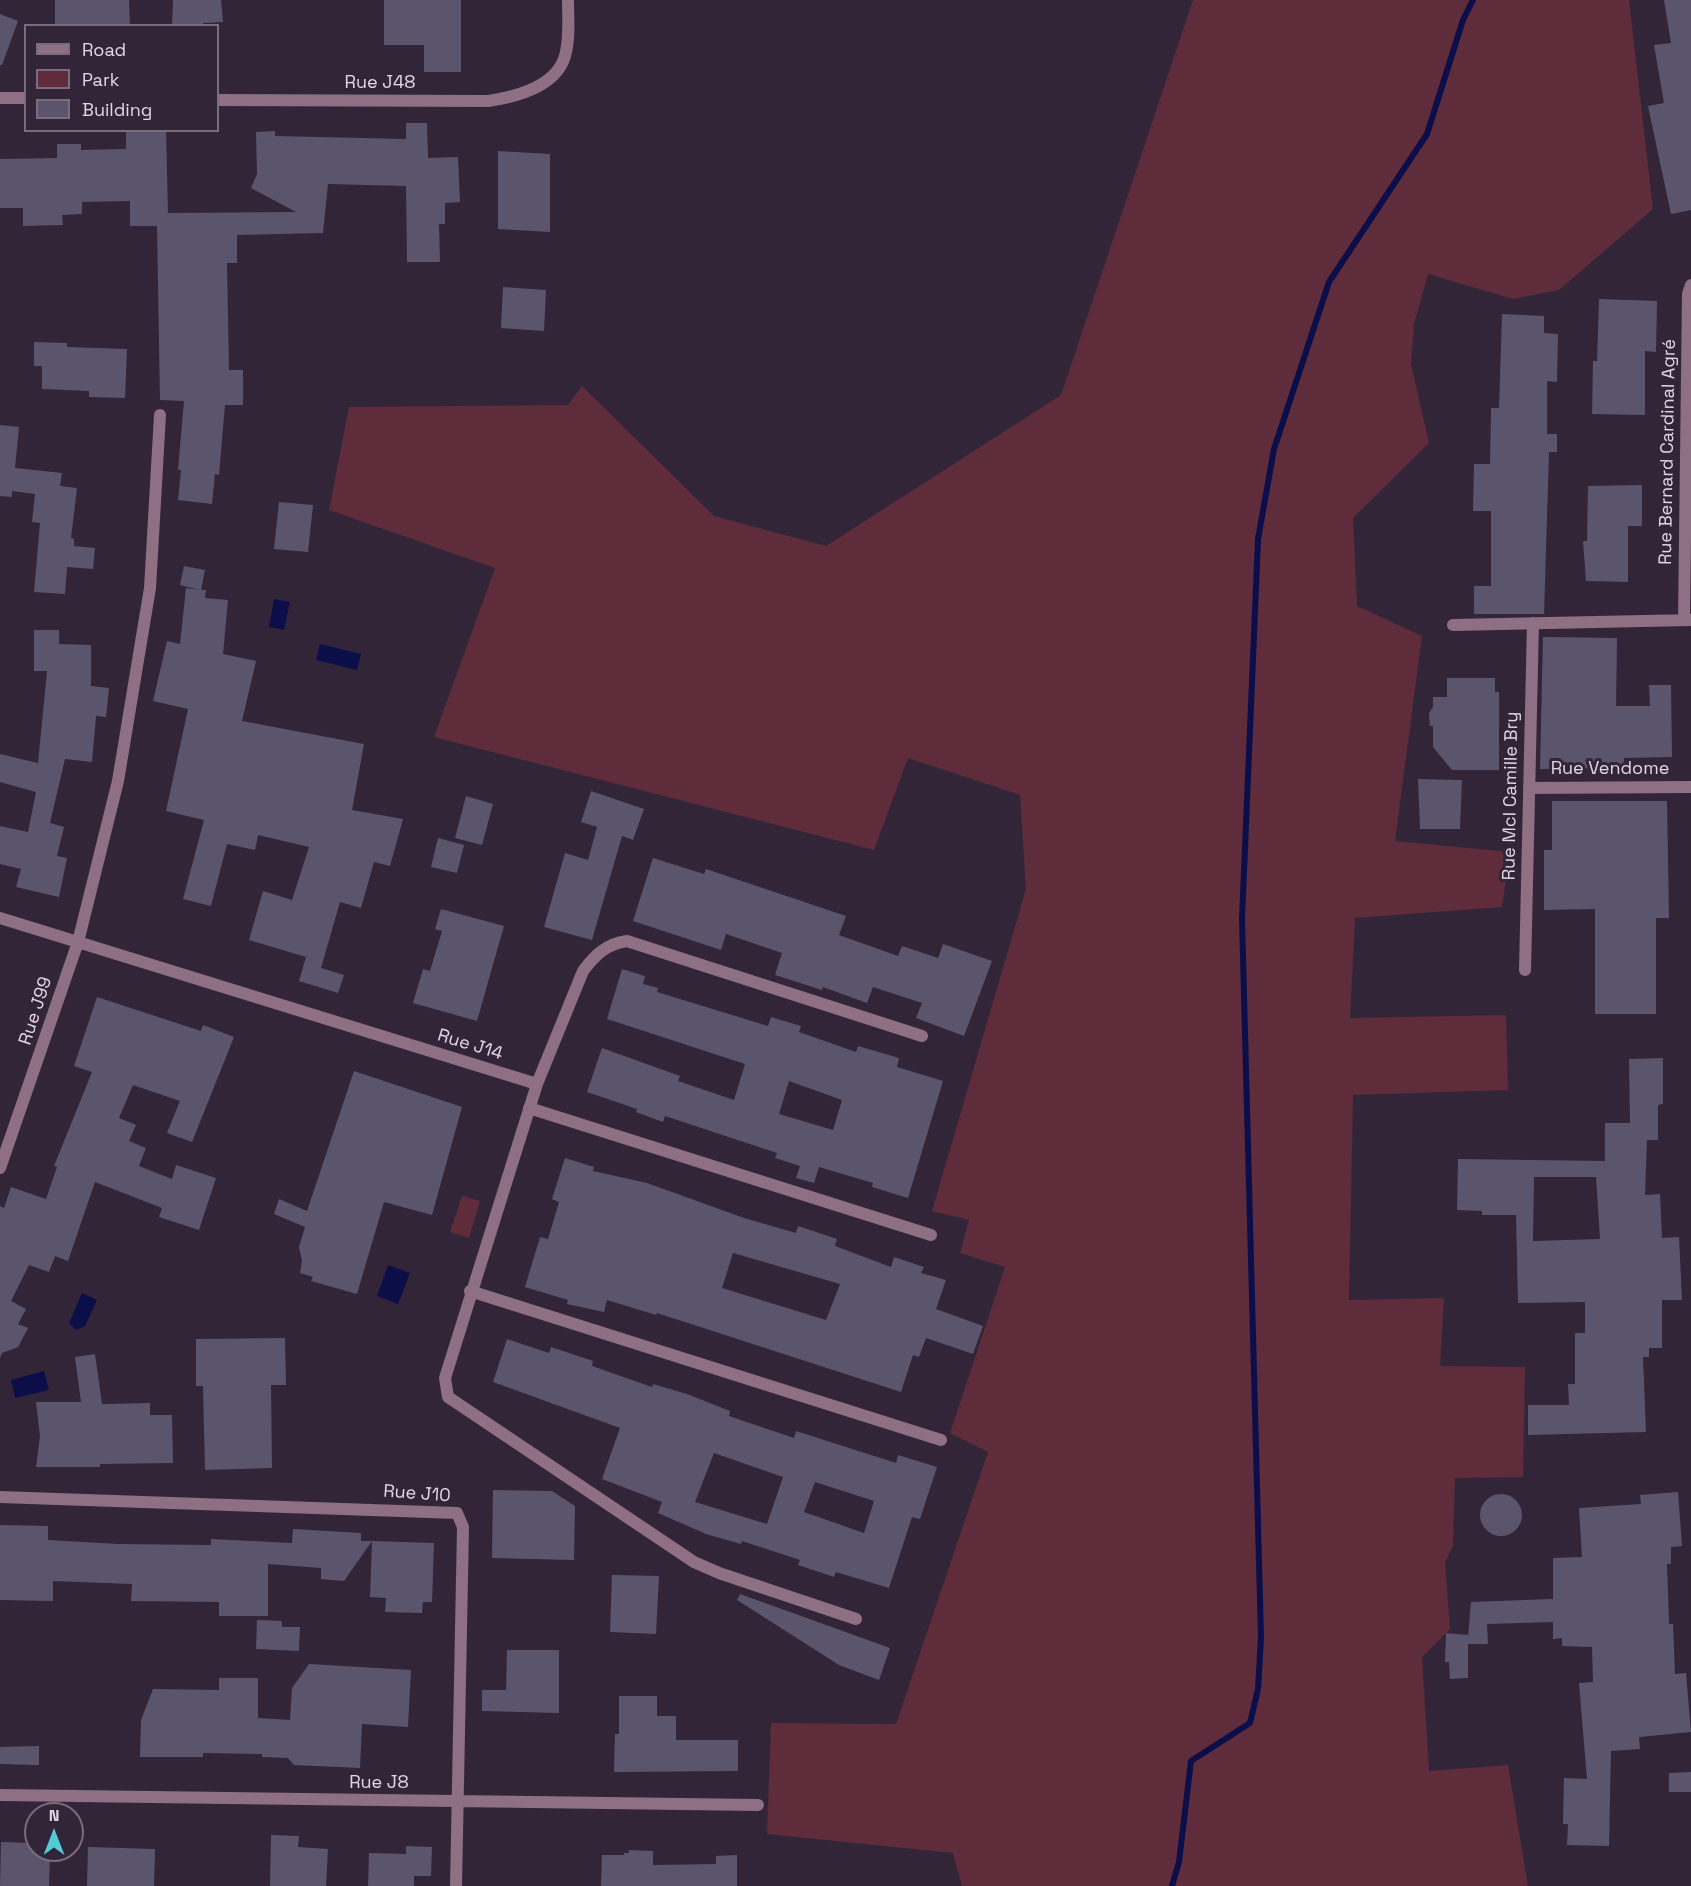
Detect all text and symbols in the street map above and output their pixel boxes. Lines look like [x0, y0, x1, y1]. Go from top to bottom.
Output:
legend [24, 24, 219, 132]
text: Road [82, 38, 126, 61]
text: Park [82, 68, 119, 91]
street label: Rue J48 [345, 72, 415, 94]
text: Building [82, 98, 152, 121]
street label: Rue Bernard Cardinal Agré [1655, 339, 1681, 565]
street label: Rue Mcl Camille Bry [1499, 712, 1523, 880]
street label: Rue Vendome [1551, 758, 1669, 780]
street label: Rue J99 [15, 974, 57, 1048]
street label: Rue J14 [435, 1025, 505, 1065]
street label: Rue J10 [383, 1481, 451, 1507]
street label: Rue J8 [349, 1772, 409, 1794]
north arrow [24, 1802, 84, 1862]
text: N [49, 1805, 59, 1826]

